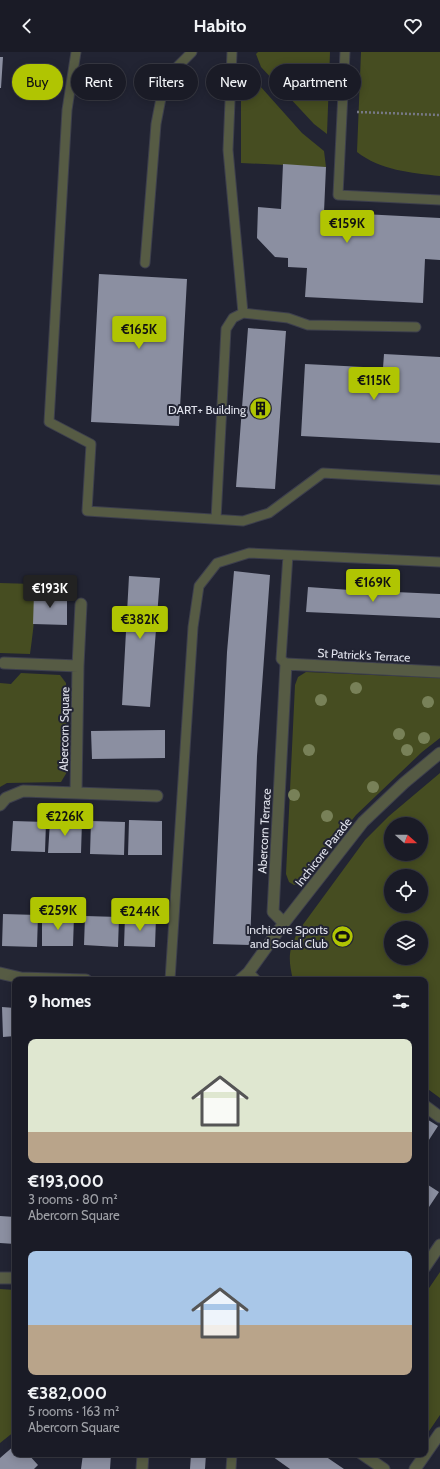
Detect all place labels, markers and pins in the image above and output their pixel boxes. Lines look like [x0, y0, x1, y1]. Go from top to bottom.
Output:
pin: €159K [319, 210, 375, 244]
pin: €165K [111, 316, 167, 350]
pin: €115K [346, 367, 402, 401]
building icon: DART+ Building [248, 396, 274, 422]
place label: DART+ Building [168, 402, 247, 417]
pin: €169K [345, 569, 401, 603]
pin: €193K [22, 575, 78, 609]
pin: €382K [112, 606, 168, 640]
pin: €226K [37, 803, 93, 837]
pin: €259K [30, 897, 86, 931]
pin: €244K [112, 898, 168, 932]
place label: Inchicore Sports and Social Club [246, 922, 328, 951]
sports icon: Inchicore Sports and Social Club [330, 923, 356, 949]

